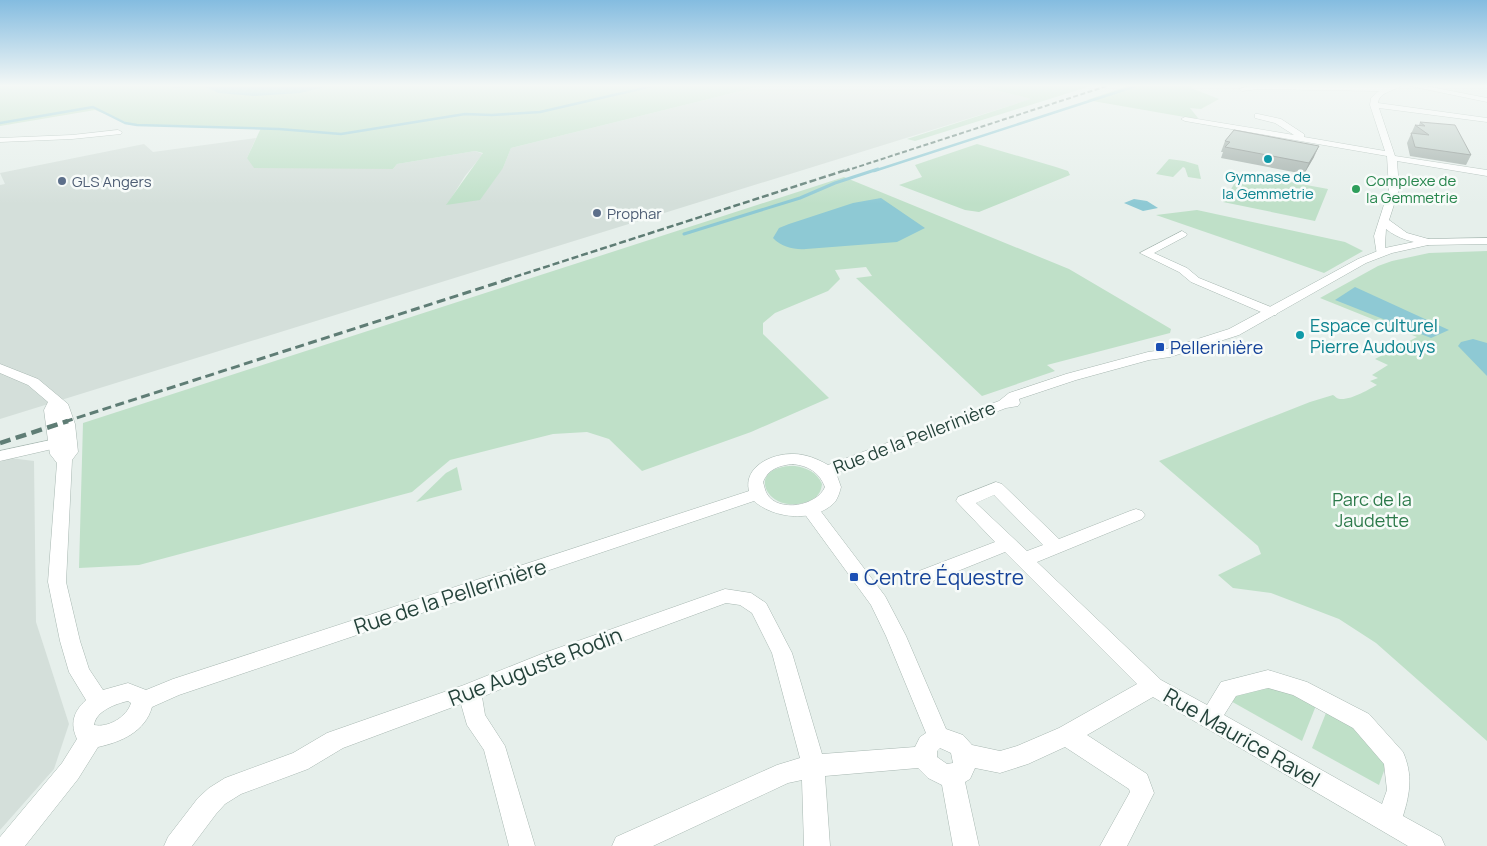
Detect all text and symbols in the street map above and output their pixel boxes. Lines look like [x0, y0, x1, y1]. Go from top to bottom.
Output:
marker: Gymnase de la Gemmetrie [1262, 153, 1274, 165]
place label: Gymnase de la Gemmetrie [1222, 166, 1314, 204]
place label: Complexe de la Gemmetrie [1366, 170, 1458, 208]
place label: GLS Angers [72, 171, 152, 192]
marker: GLS Angers [56, 175, 68, 187]
marker: Complexe de la Gemmetrie [1350, 183, 1362, 195]
place label: Prophar [607, 203, 662, 224]
marker: Prophar [591, 207, 603, 219]
place label: Espace culturel Pierre Audouys [1310, 313, 1438, 358]
marker: Espace culturel Pierre Audouys [1294, 329, 1306, 341]
place label: Pellerinière [1170, 335, 1263, 359]
marker: Pellerinière [1154, 341, 1166, 353]
street label: Rue de la Pellerinière [829, 395, 999, 479]
park label: Parc de la Jaudette [1332, 487, 1412, 532]
street label: Rue de la Pellerinière [350, 552, 550, 640]
place label: Centre Équestre [864, 563, 1024, 591]
marker: Centre Équestre [848, 571, 860, 583]
street label: Rue Auguste Rodin [444, 620, 626, 712]
street label: Rue Maurice Ravel [1159, 681, 1325, 793]

